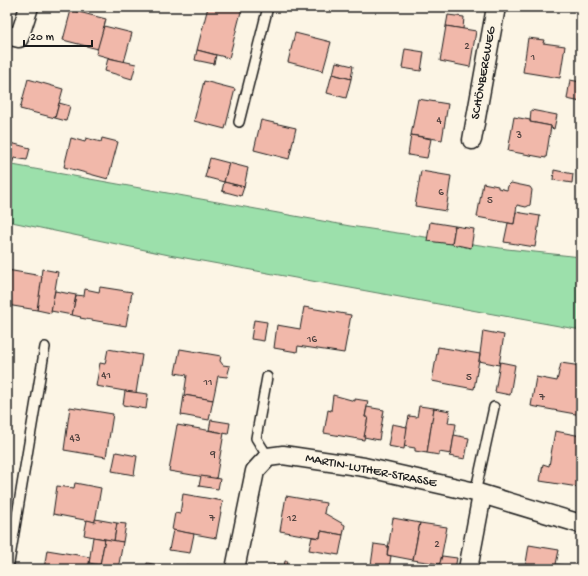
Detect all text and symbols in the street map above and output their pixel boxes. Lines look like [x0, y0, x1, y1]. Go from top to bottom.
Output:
scale bar [24, 22, 92, 48]
street label: SCHÖNBERGWEG [468, 25, 500, 121]
text: 20 m [30, 31, 55, 45]
house number: 2 [464, 41, 470, 53]
house number: 1 [530, 52, 535, 64]
house number: 4 [436, 115, 442, 127]
house number: 3 [515, 130, 522, 142]
house number: 6 [438, 187, 444, 199]
house number: 5 [487, 195, 493, 207]
house number: 16 [306, 334, 317, 346]
house number: 41 [101, 370, 111, 382]
house number: 5 [466, 372, 472, 384]
house number: 11 [203, 377, 212, 389]
house number: 7 [538, 392, 545, 404]
house number: 43 [70, 433, 81, 445]
house number: 9 [209, 449, 216, 461]
street label: MARTIN-LUTHER-STRASSE [304, 451, 439, 491]
house number: 7 [208, 513, 215, 525]
house number: 12 [286, 513, 298, 525]
house number: 2 [434, 539, 440, 551]

